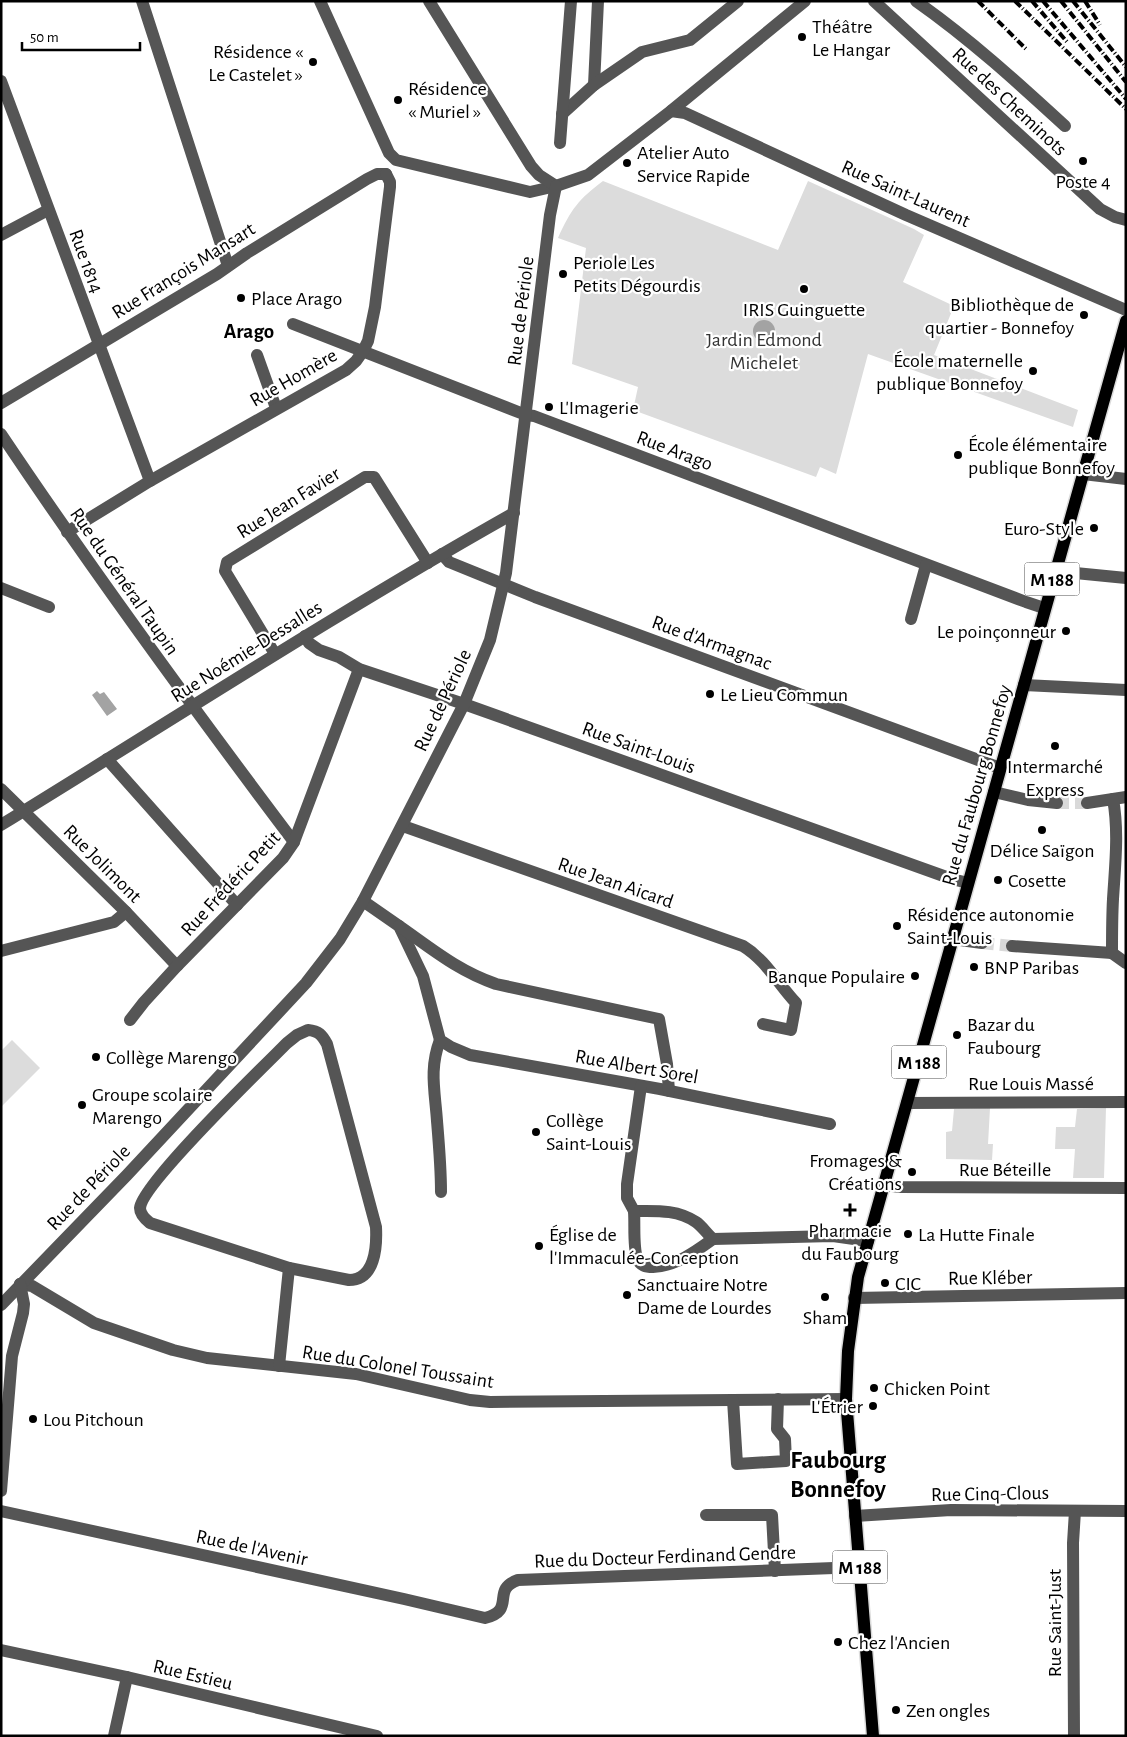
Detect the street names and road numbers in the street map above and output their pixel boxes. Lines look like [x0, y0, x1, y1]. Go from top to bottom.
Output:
street label: Rue des Cheminots [948, 44, 1070, 160]
street label: Rue Saint-Laurent [838, 157, 973, 231]
street label: Rue François Mansart [109, 219, 259, 323]
street label: Rue 1814 [65, 227, 107, 296]
street label: Rue de Périole [504, 255, 538, 367]
street label: Rue Homère [246, 345, 341, 411]
street label: Rue Arago [634, 427, 715, 475]
street label: Rue Jean Favier [234, 463, 344, 542]
street label: Rue du Général Taupin [66, 504, 182, 659]
road number: M 188 [1024, 562, 1080, 596]
street label: Rue Noémie-Dessalles [167, 597, 326, 706]
street label: Rue d'Armagnac [649, 612, 775, 674]
street label: Rue de Périole [411, 646, 475, 755]
street label: Rue du Faubourg Bonnefoy [939, 682, 1015, 888]
street label: Rue Saint-Louis [579, 718, 698, 778]
street label: Rue Jolimont [59, 821, 146, 907]
street label: Rue Frédéric Petit [177, 827, 285, 940]
street label: Rue Jean Aicard [555, 854, 676, 912]
street label: Rue Albert Sorel [574, 1046, 700, 1088]
road number: M 188 [892, 1046, 946, 1078]
street label: Rue Louis Massé [968, 1074, 1094, 1094]
street label: Rue de Périole [43, 1141, 134, 1234]
street label: Rue Béteille [959, 1160, 1051, 1180]
street label: Rue Kléber [948, 1267, 1033, 1289]
street label: Rue du Colonel Toussaint [301, 1342, 496, 1392]
street label: Rue Cinq-Clous [931, 1483, 1049, 1505]
street label: Rue de l'Avenir [194, 1526, 310, 1570]
street label: Rue du Docteur Ferdinand Gendre [534, 1542, 796, 1572]
road number: M 188 [832, 1550, 888, 1584]
street label: Rue Saint-Just [1045, 1568, 1065, 1677]
street label: Rue Estieu [151, 1656, 235, 1694]

